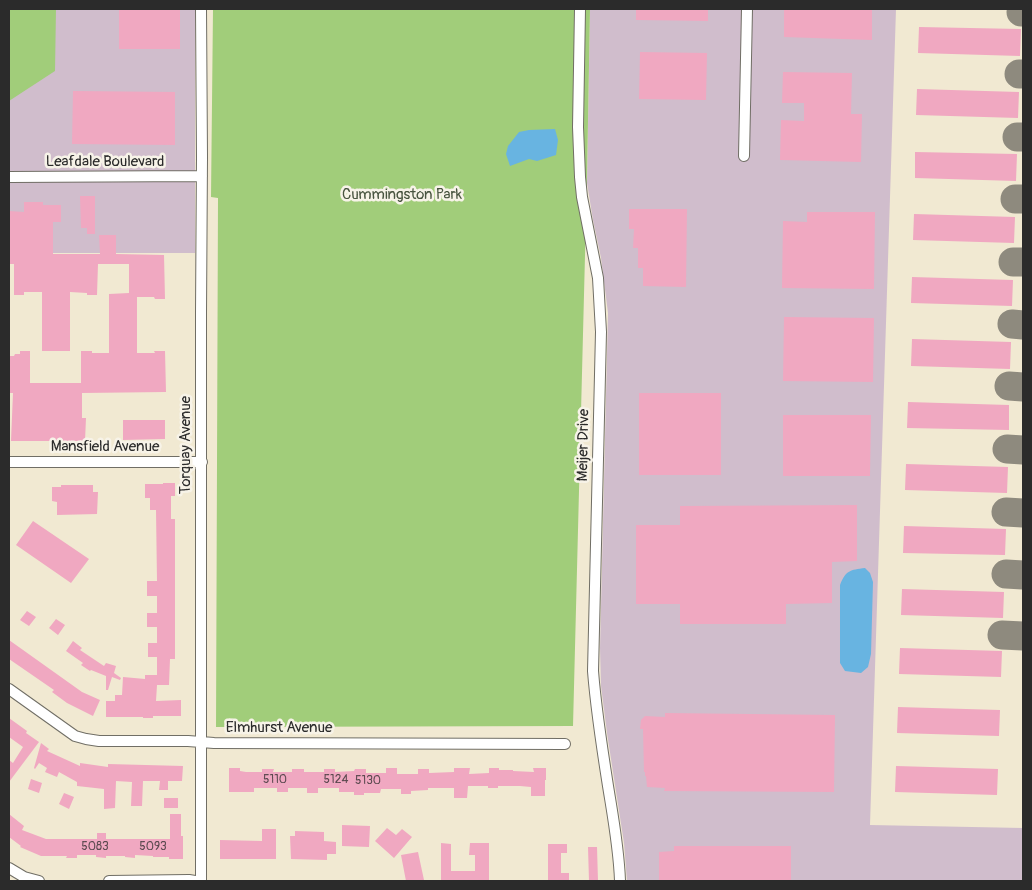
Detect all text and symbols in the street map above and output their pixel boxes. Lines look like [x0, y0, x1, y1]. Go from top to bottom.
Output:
street label: Leafdale Boulevard [46, 153, 164, 171]
park label: Cummingston Park [342, 186, 462, 204]
street label: Torquay Avenue [177, 396, 195, 494]
street label: Meijer Drive [574, 409, 594, 481]
street label: Mansfield Avenue [51, 438, 159, 456]
street label: Elmhurst Avenue [226, 719, 332, 737]
house number: 5110 [263, 773, 287, 787]
house number: 5124 [324, 773, 348, 787]
house number: 5130 [355, 774, 381, 788]
house number: 5083 [81, 840, 109, 854]
house number: 5093 [139, 840, 167, 854]

